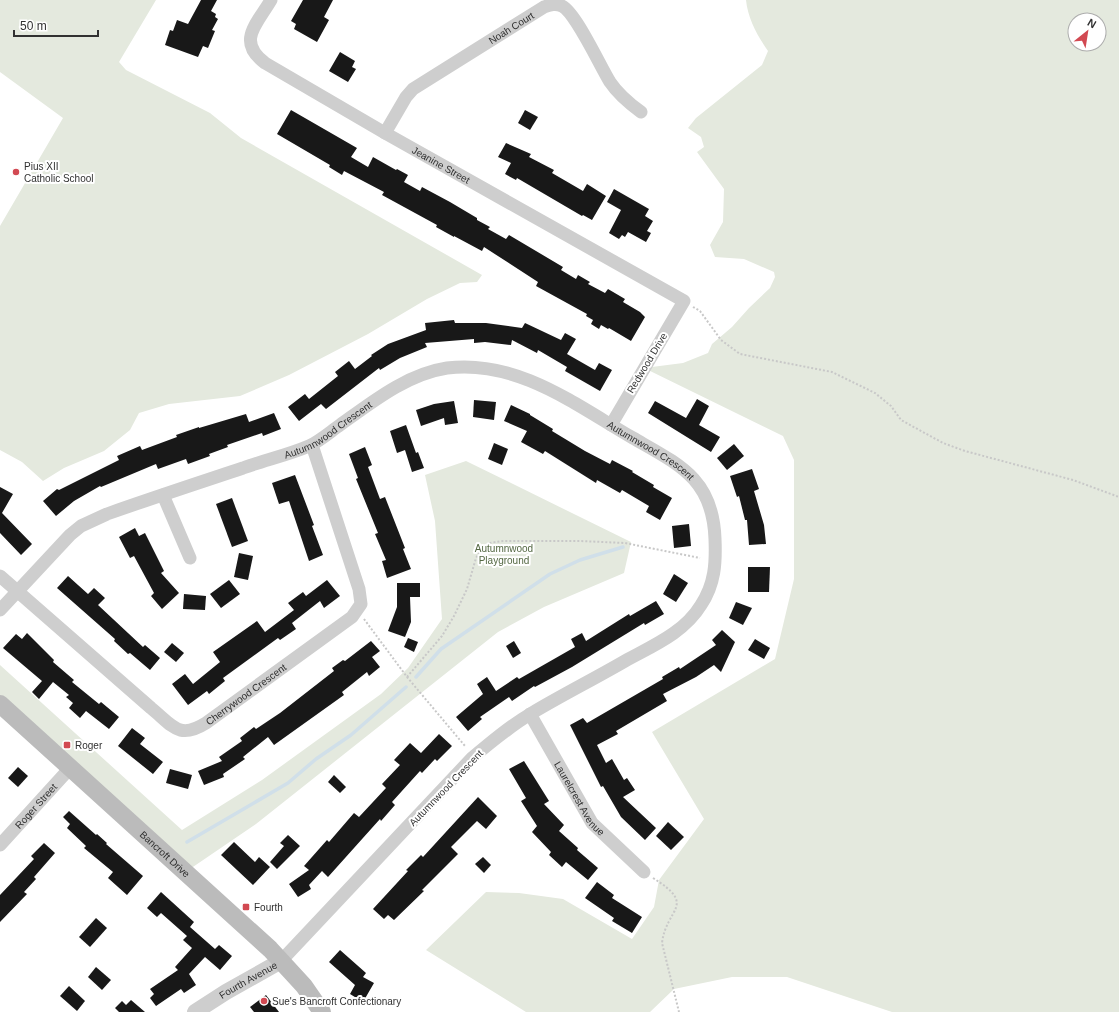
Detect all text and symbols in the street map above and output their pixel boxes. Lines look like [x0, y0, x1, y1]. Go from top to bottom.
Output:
street label: Noah Court [486, 9, 536, 46]
scale bar [14, 12, 98, 38]
north arrow [1067, 12, 1107, 52]
text: N [1086, 16, 1098, 31]
text: 50 m [20, 19, 47, 33]
street label: Jeanine Street [410, 144, 472, 185]
place label: Pius XII Catholic School [24, 161, 93, 184]
marker: Pius XII Catholic School [11, 167, 21, 177]
street label: Redwood Drive [625, 330, 670, 395]
street label: Autumnwood Crescent [283, 398, 374, 460]
street label: Autumnwood Crescent [605, 418, 697, 482]
park label: Autumnwood Playground [475, 543, 533, 566]
street label: Cherrywood Crescent [203, 661, 288, 727]
marker: Roger [62, 740, 72, 750]
place label: Roger [75, 740, 103, 751]
street label: Autumnwood Crescent [407, 748, 485, 828]
street label: Laurelcrest Avenue [553, 759, 607, 838]
street label: Roger Street [13, 781, 59, 830]
street label: Bancroft Drive [138, 828, 193, 880]
marker: Fourth [241, 902, 251, 912]
place label: Fourth [254, 902, 283, 913]
street label: Fourth Avenue [217, 959, 279, 1001]
marker: Sue's Bancroft Confectionary [259, 996, 269, 1006]
place label: Sue's Bancroft Confectionary [272, 996, 401, 1007]

